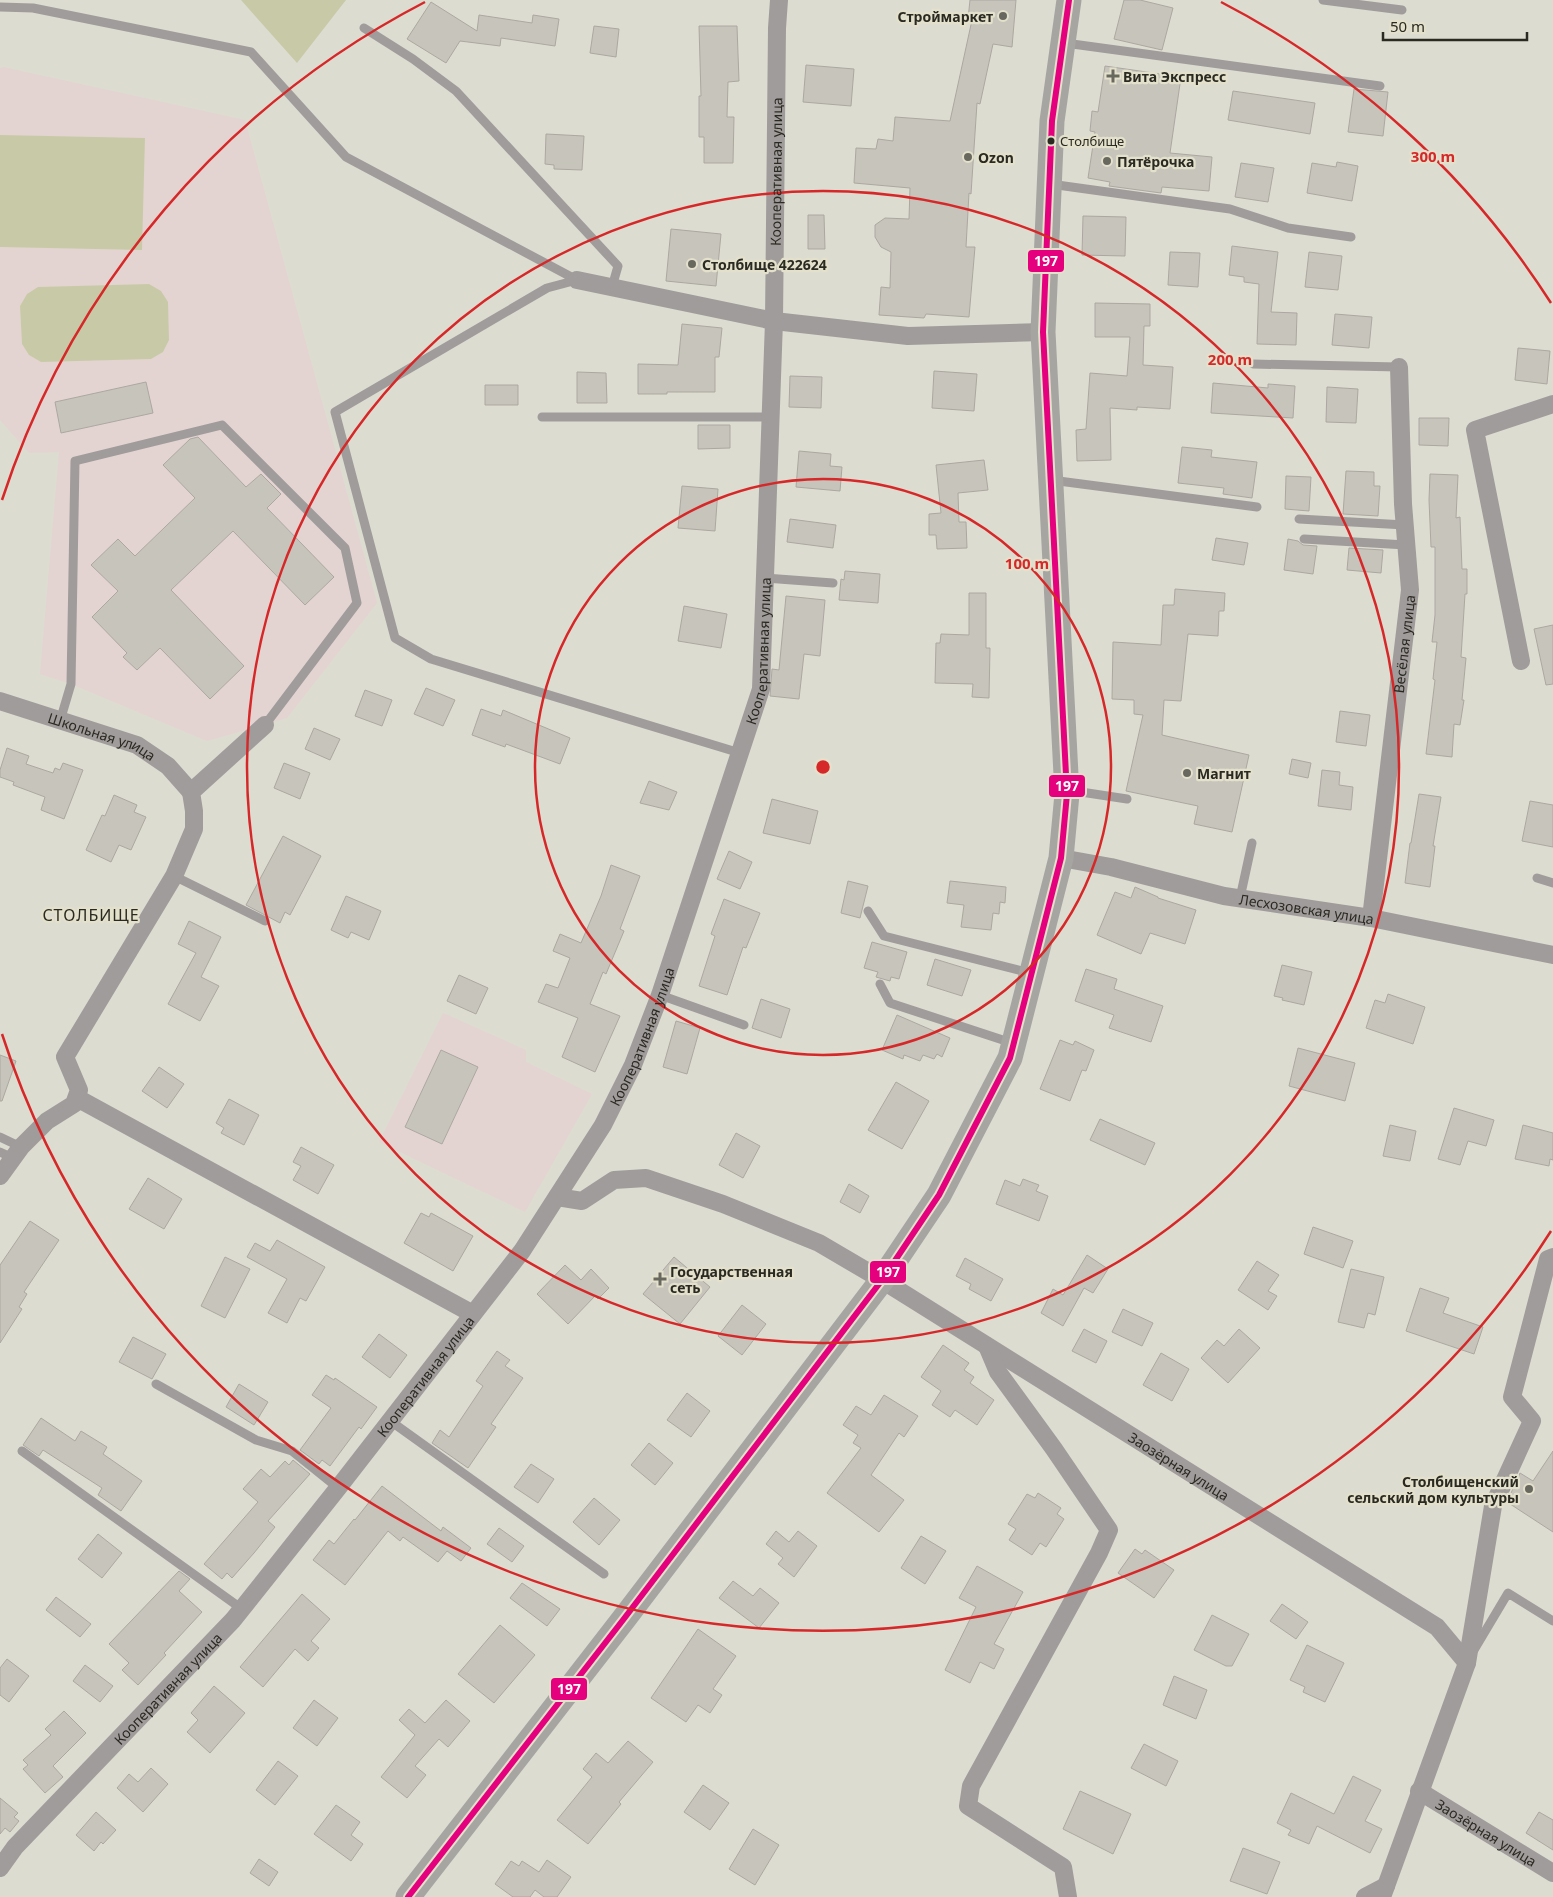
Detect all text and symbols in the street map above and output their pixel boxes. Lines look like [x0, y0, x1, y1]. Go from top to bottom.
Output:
place label: Строймаркет [897, 7, 993, 26]
marker: Строймаркет [997, 10, 1009, 22]
scale bar [1383, 10, 1527, 42]
text: 50 m [1390, 16, 1425, 36]
place label: Вита Экспресс [1123, 67, 1226, 86]
marker: Вита Экспресс [1107, 70, 1119, 82]
street label: Кооперативная улица [765, 97, 786, 246]
place label: Столбище [1060, 132, 1124, 150]
marker: Столбище [1046, 136, 1056, 146]
text: 300 m [1411, 146, 1455, 166]
place label: Ozon [978, 148, 1014, 167]
marker: Ozon [962, 151, 974, 163]
place label: Пятёрочка [1117, 152, 1194, 171]
marker: Пятёрочка [1101, 155, 1113, 167]
line badge: 197 [1027, 249, 1065, 273]
text: 197 [1034, 251, 1058, 270]
place label: Столбище 422624 [702, 255, 827, 274]
marker: Столбище 422624 [686, 258, 698, 270]
text: 200 m [1208, 349, 1252, 369]
text: 100 m [1005, 553, 1049, 573]
street label: Кооперативная улица [740, 577, 774, 727]
street label: Весёлая улица [1388, 594, 1419, 694]
street label: Школьная улица [46, 708, 160, 765]
centre of rings [814, 758, 832, 776]
place label: Магнит [1197, 764, 1251, 783]
marker: Магнит [1181, 767, 1193, 779]
line badge: 197 [1048, 774, 1086, 798]
text: 197 [1055, 776, 1079, 795]
street label: Лесхозовская улица [1238, 889, 1375, 928]
district label: СТОЛБИЩЕ [42, 904, 140, 926]
street label: Кооперативная улица [605, 964, 678, 1109]
line badge: 197 [869, 1260, 907, 1284]
place label: Государственная сеть [670, 1262, 793, 1297]
text: 197 [876, 1262, 900, 1281]
marker: Государственная сеть [654, 1273, 666, 1285]
street label: Кооперативная улица [372, 1312, 478, 1440]
street label: Заозёрная улица [1125, 1427, 1233, 1504]
place label: Столбищенский сельский дом культуры [1347, 1472, 1519, 1507]
marker: Столбищенский сельский дом культуры [1523, 1483, 1535, 1495]
street label: Кооперативная улица [109, 1628, 226, 1748]
line badge: 197 [550, 1677, 588, 1701]
text: 197 [557, 1679, 581, 1698]
street label: Заозёрная улица [1432, 1794, 1540, 1870]

